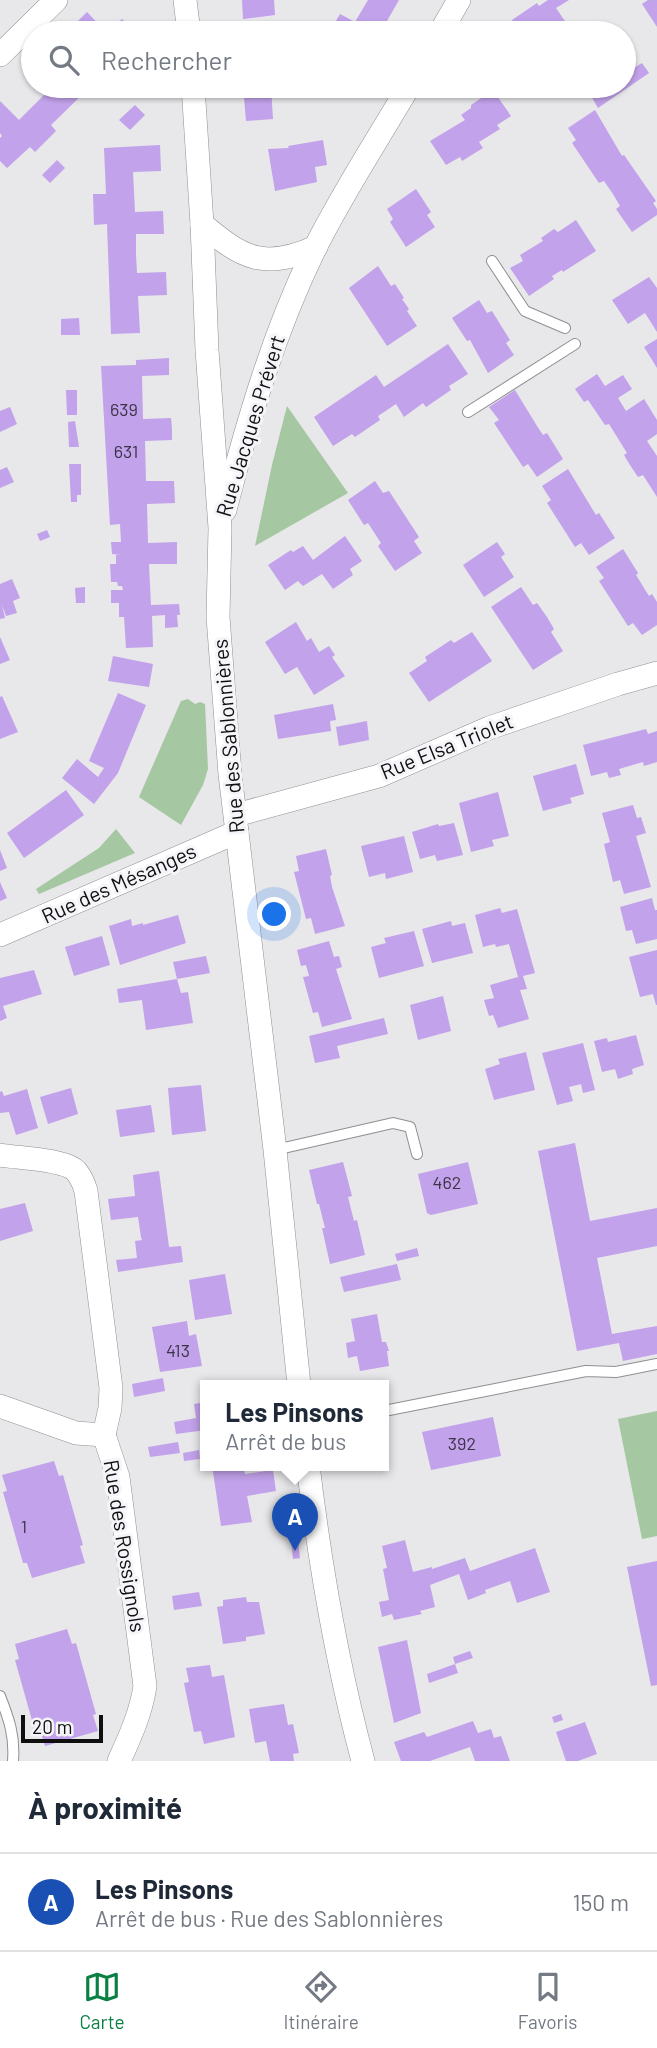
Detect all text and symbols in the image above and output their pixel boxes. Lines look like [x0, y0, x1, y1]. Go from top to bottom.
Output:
search box [21, 21, 636, 98]
icon: search [45, 41, 83, 79]
text: Rechercher [101, 44, 232, 75]
street label: Rue Jacques Prévert [210, 332, 289, 519]
house number: 639 [110, 398, 138, 420]
house number: 631 [114, 440, 138, 462]
street label: Rue des Sablonnières [207, 638, 248, 834]
street label: Rue Elsa Triolet [376, 708, 516, 784]
street label: Rue des Mésanges [37, 837, 200, 928]
your location [257, 897, 291, 931]
house number: 462 [433, 1171, 461, 1193]
house number: 413 [166, 1339, 190, 1361]
popup [200, 1380, 389, 1471]
text: Les Pinsons [225, 1396, 364, 1427]
text: Arrêt de bus [225, 1427, 346, 1455]
house number: 392 [448, 1432, 476, 1454]
street label: Rue des Rossignols [99, 1458, 151, 1634]
pin: A [272, 1493, 318, 1551]
house number: 1 [21, 1515, 27, 1537]
scale bar [21, 1712, 103, 1744]
text: 20 m [32, 1715, 72, 1738]
text: À proximité [28, 1789, 182, 1825]
text: Les Pinsons [95, 1873, 233, 1904]
text: A [43, 1888, 59, 1916]
text: 150 m [573, 1888, 629, 1916]
text: Arrêt de bus · Rue des Sablonnières [95, 1904, 443, 1932]
tab: Carte [79, 1968, 125, 2033]
tab: Itinéraire [283, 1968, 359, 2033]
tab: Favoris [518, 1968, 578, 2033]

